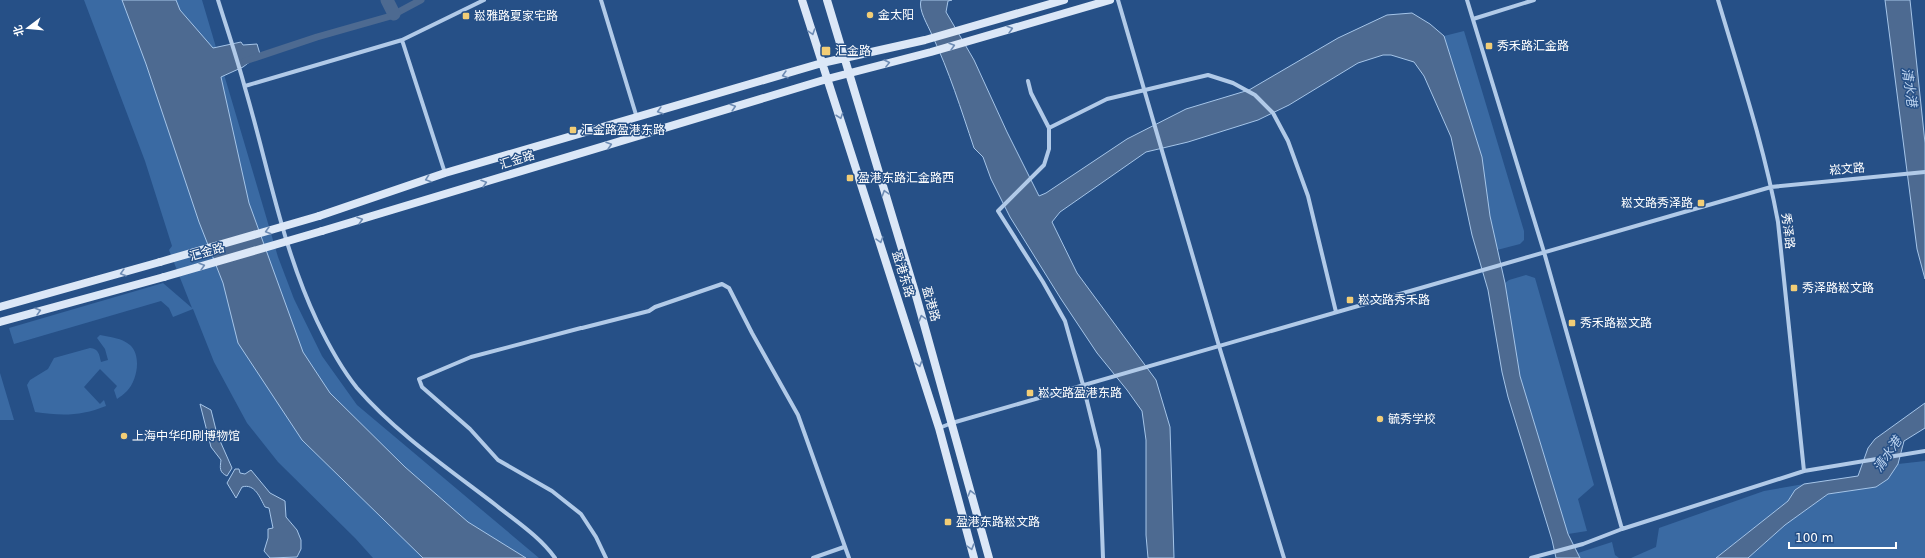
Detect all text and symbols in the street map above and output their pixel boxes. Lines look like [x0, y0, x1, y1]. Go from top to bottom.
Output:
north arrow [8, 8, 48, 48]
place label: 金太阳 [878, 8, 914, 22]
place label: 崧雅路夏家宅路 [474, 9, 558, 23]
marker: 金太阳 [865, 10, 875, 20]
marker: 崧雅路夏家宅路 [461, 11, 471, 21]
text: 北 [11, 24, 27, 38]
one-way arrow [1006, 25, 1013, 34]
one-way arrow [807, 28, 816, 35]
place label: 秀禾路汇金路 [1497, 39, 1569, 53]
marker: 秀禾路汇金路 [1484, 41, 1494, 51]
one-way arrow [948, 42, 955, 51]
place label: 汇金路 [835, 44, 871, 58]
marker: 汇金路 [820, 45, 832, 57]
one-way arrow [884, 60, 890, 68]
water label: 清水港 [1899, 67, 1920, 109]
one-way arrow [782, 70, 789, 79]
one-way arrow [730, 103, 737, 112]
one-way arrow [657, 106, 664, 115]
one-way arrow [835, 112, 844, 119]
place label: 汇金路盈港东路 [581, 123, 665, 137]
marker: 汇金路盈港东路 [568, 125, 578, 135]
one-way arrow [605, 141, 612, 150]
street label: 汇金路 [498, 148, 536, 172]
street label: 崧文路 [1828, 160, 1866, 178]
place label: 盈港东路汇金路西 [858, 171, 954, 185]
marker: 盈港东路汇金路西 [845, 173, 855, 183]
one-way arrow [425, 174, 432, 182]
one-way arrow [481, 179, 488, 188]
one-way arrow [881, 190, 890, 197]
place label: 崧文路秀泽路 [1621, 196, 1693, 210]
marker: 崧文路秀泽路 [1696, 198, 1706, 208]
street label: 秀泽路 [1779, 212, 1797, 250]
one-way arrow [356, 216, 363, 225]
one-way arrow [264, 226, 271, 235]
one-way arrow [875, 236, 884, 243]
street label: 汇金路 [188, 240, 226, 264]
street label: 盈港东路 [889, 249, 917, 299]
one-way arrow [198, 262, 205, 271]
one-way arrow [120, 268, 127, 277]
place label: 秀泽路崧文路 [1802, 281, 1874, 295]
marker: 秀泽路崧文路 [1789, 283, 1799, 293]
street label: 盈港路 [919, 285, 943, 323]
place label: 崧文路秀禾路 [1358, 293, 1430, 307]
marker: 崧文路秀禾路 [1345, 295, 1355, 305]
one-way arrow [34, 308, 41, 316]
one-way arrow [918, 315, 927, 322]
place label: 秀禾路崧文路 [1580, 316, 1652, 330]
marker: 秀禾路崧文路 [1567, 318, 1577, 328]
one-way arrow [914, 360, 923, 367]
place label: 崧文路盈港东路 [1038, 386, 1122, 400]
marker: 崧文路盈港东路 [1025, 388, 1035, 398]
place label: 毓秀学校 [1388, 412, 1436, 426]
marker: 毓秀学校 [1375, 414, 1385, 424]
place label: 上海中华印刷博物馆 [132, 429, 240, 443]
marker: 上海中华印刷博物馆 [119, 431, 129, 441]
water label: 清水港 [1870, 432, 1906, 475]
one-way arrow [967, 490, 976, 497]
place label: 盈港东路崧文路 [956, 515, 1040, 529]
marker: 盈港东路崧文路 [943, 517, 953, 527]
scale bar [1789, 524, 1896, 550]
text: 100 m [1795, 531, 1833, 545]
one-way arrow [966, 543, 975, 550]

